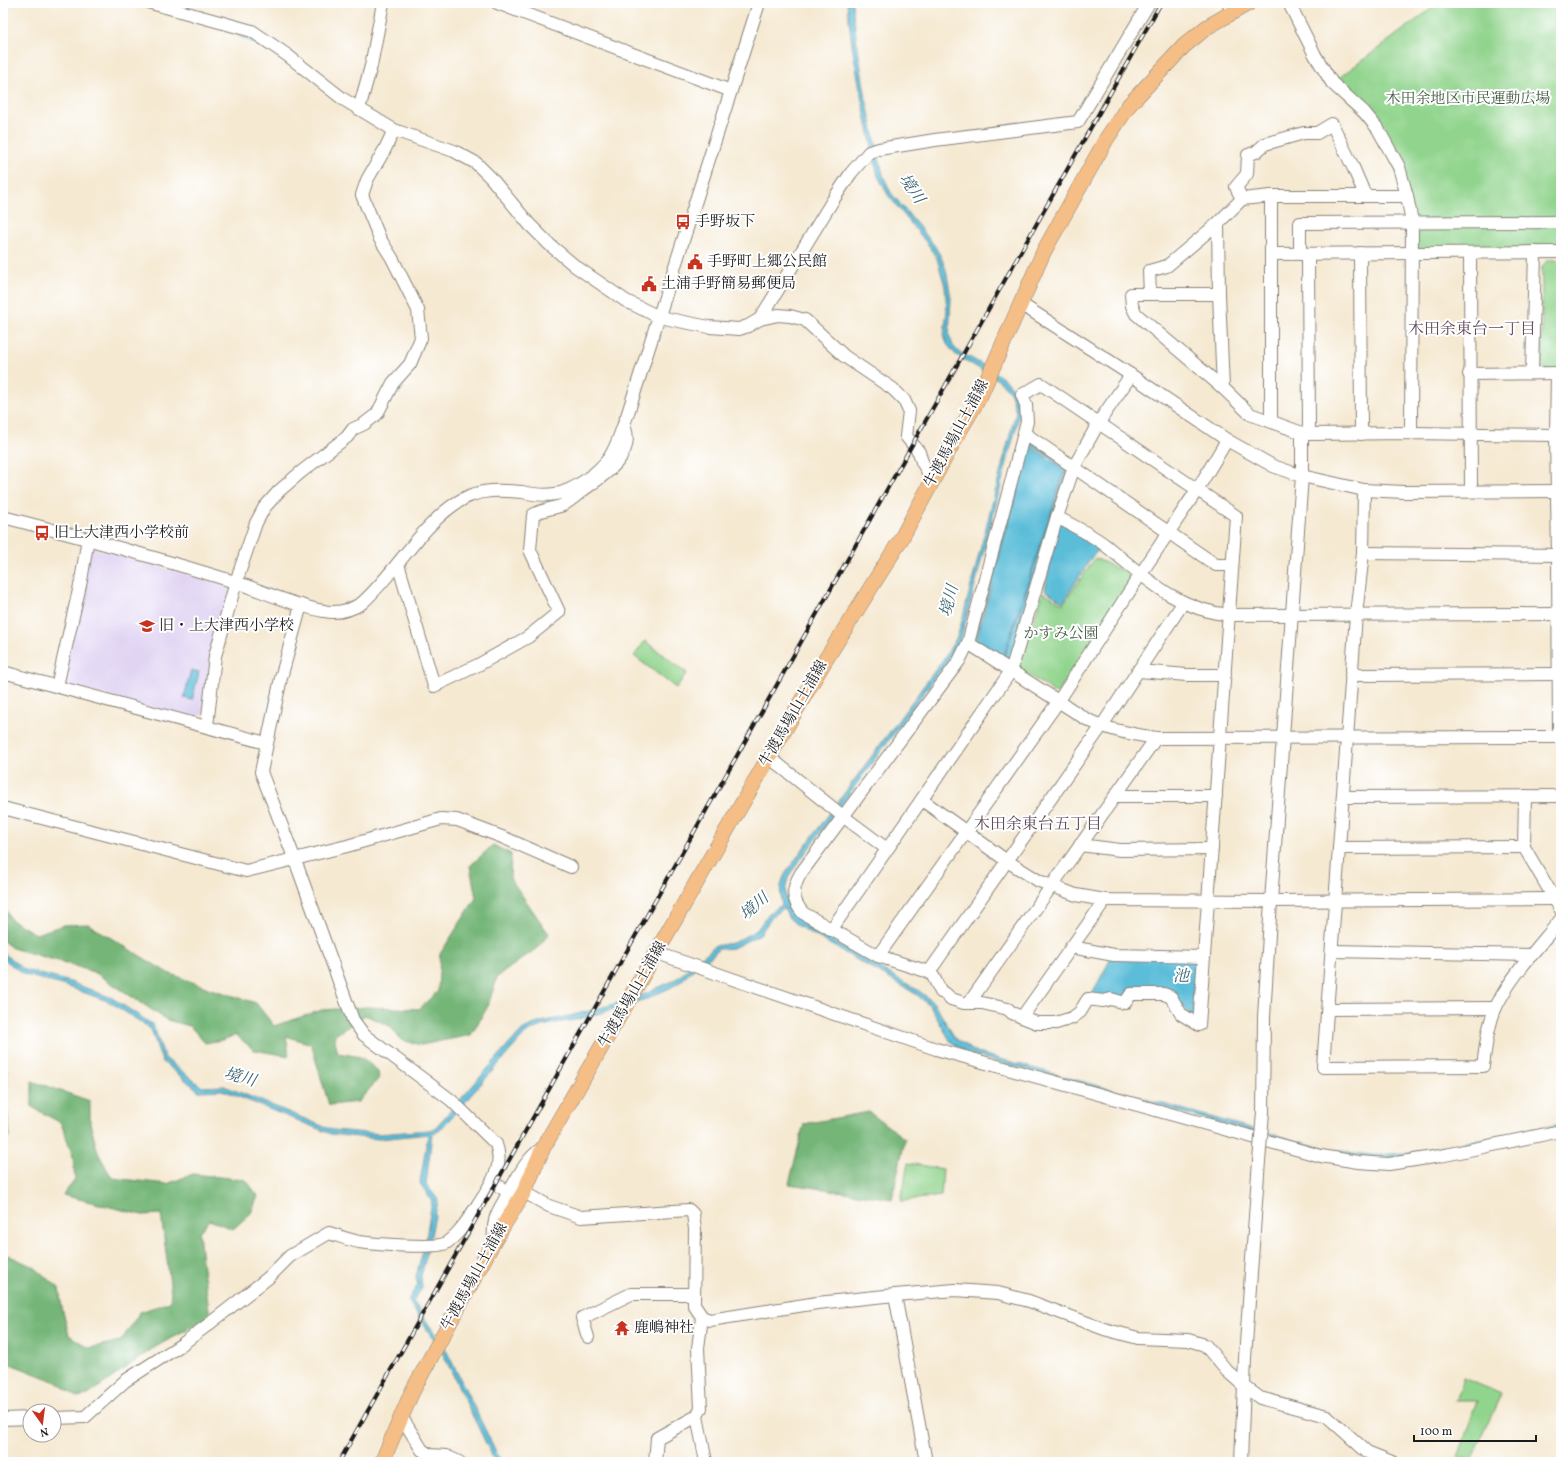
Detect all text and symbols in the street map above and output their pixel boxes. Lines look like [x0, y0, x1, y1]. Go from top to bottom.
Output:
park label: 木田余地区市民運動広場 [1385, 89, 1551, 110]
water label: 境川 [893, 170, 930, 210]
place label: 手野坂下 [695, 212, 755, 233]
bus stop icon: 手野坂下 [674, 213, 692, 231]
place label: 手野町上郷公民館 [707, 252, 827, 273]
public building icon: 手野町上郷公民館 [686, 253, 704, 271]
place label: 土浦手野簡易郵便局 [661, 274, 796, 295]
public building icon: 土浦手野簡易郵便局 [640, 275, 658, 293]
district label: 木田余東台一丁目 [1408, 319, 1536, 341]
street label: 牛渡馬場山土浦線 [920, 376, 994, 492]
place label: 旧上大津西小学校前 [54, 523, 189, 544]
bus stop icon: 旧上大津西小学校前 [33, 524, 51, 542]
water label: 境川 [935, 581, 965, 619]
place label: 旧・上大津西小学校 [159, 616, 294, 637]
school or university icon: 旧・上大津西小学校 [138, 617, 156, 635]
park label: かすみ公園 [1023, 624, 1099, 645]
street label: 牛渡馬場山土浦線 [755, 657, 833, 771]
district label: 木田余東台五丁目 [974, 814, 1102, 836]
water label: 境川 [736, 887, 776, 926]
street label: 牛渡馬場山土浦線 [594, 938, 672, 1052]
water label: 池 [1173, 966, 1191, 988]
water label: 境川 [222, 1063, 260, 1094]
street label: 牛渡馬場山土浦線 [437, 1219, 513, 1335]
place label: 鹿嶋神社 [634, 1318, 694, 1339]
temple icon: 鹿嶋神社 [613, 1319, 631, 1337]
north arrow [22, 1403, 62, 1443]
scale bar [1414, 1417, 1536, 1443]
text: N [38, 1423, 50, 1439]
text: 100 m [1420, 1424, 1453, 1440]

